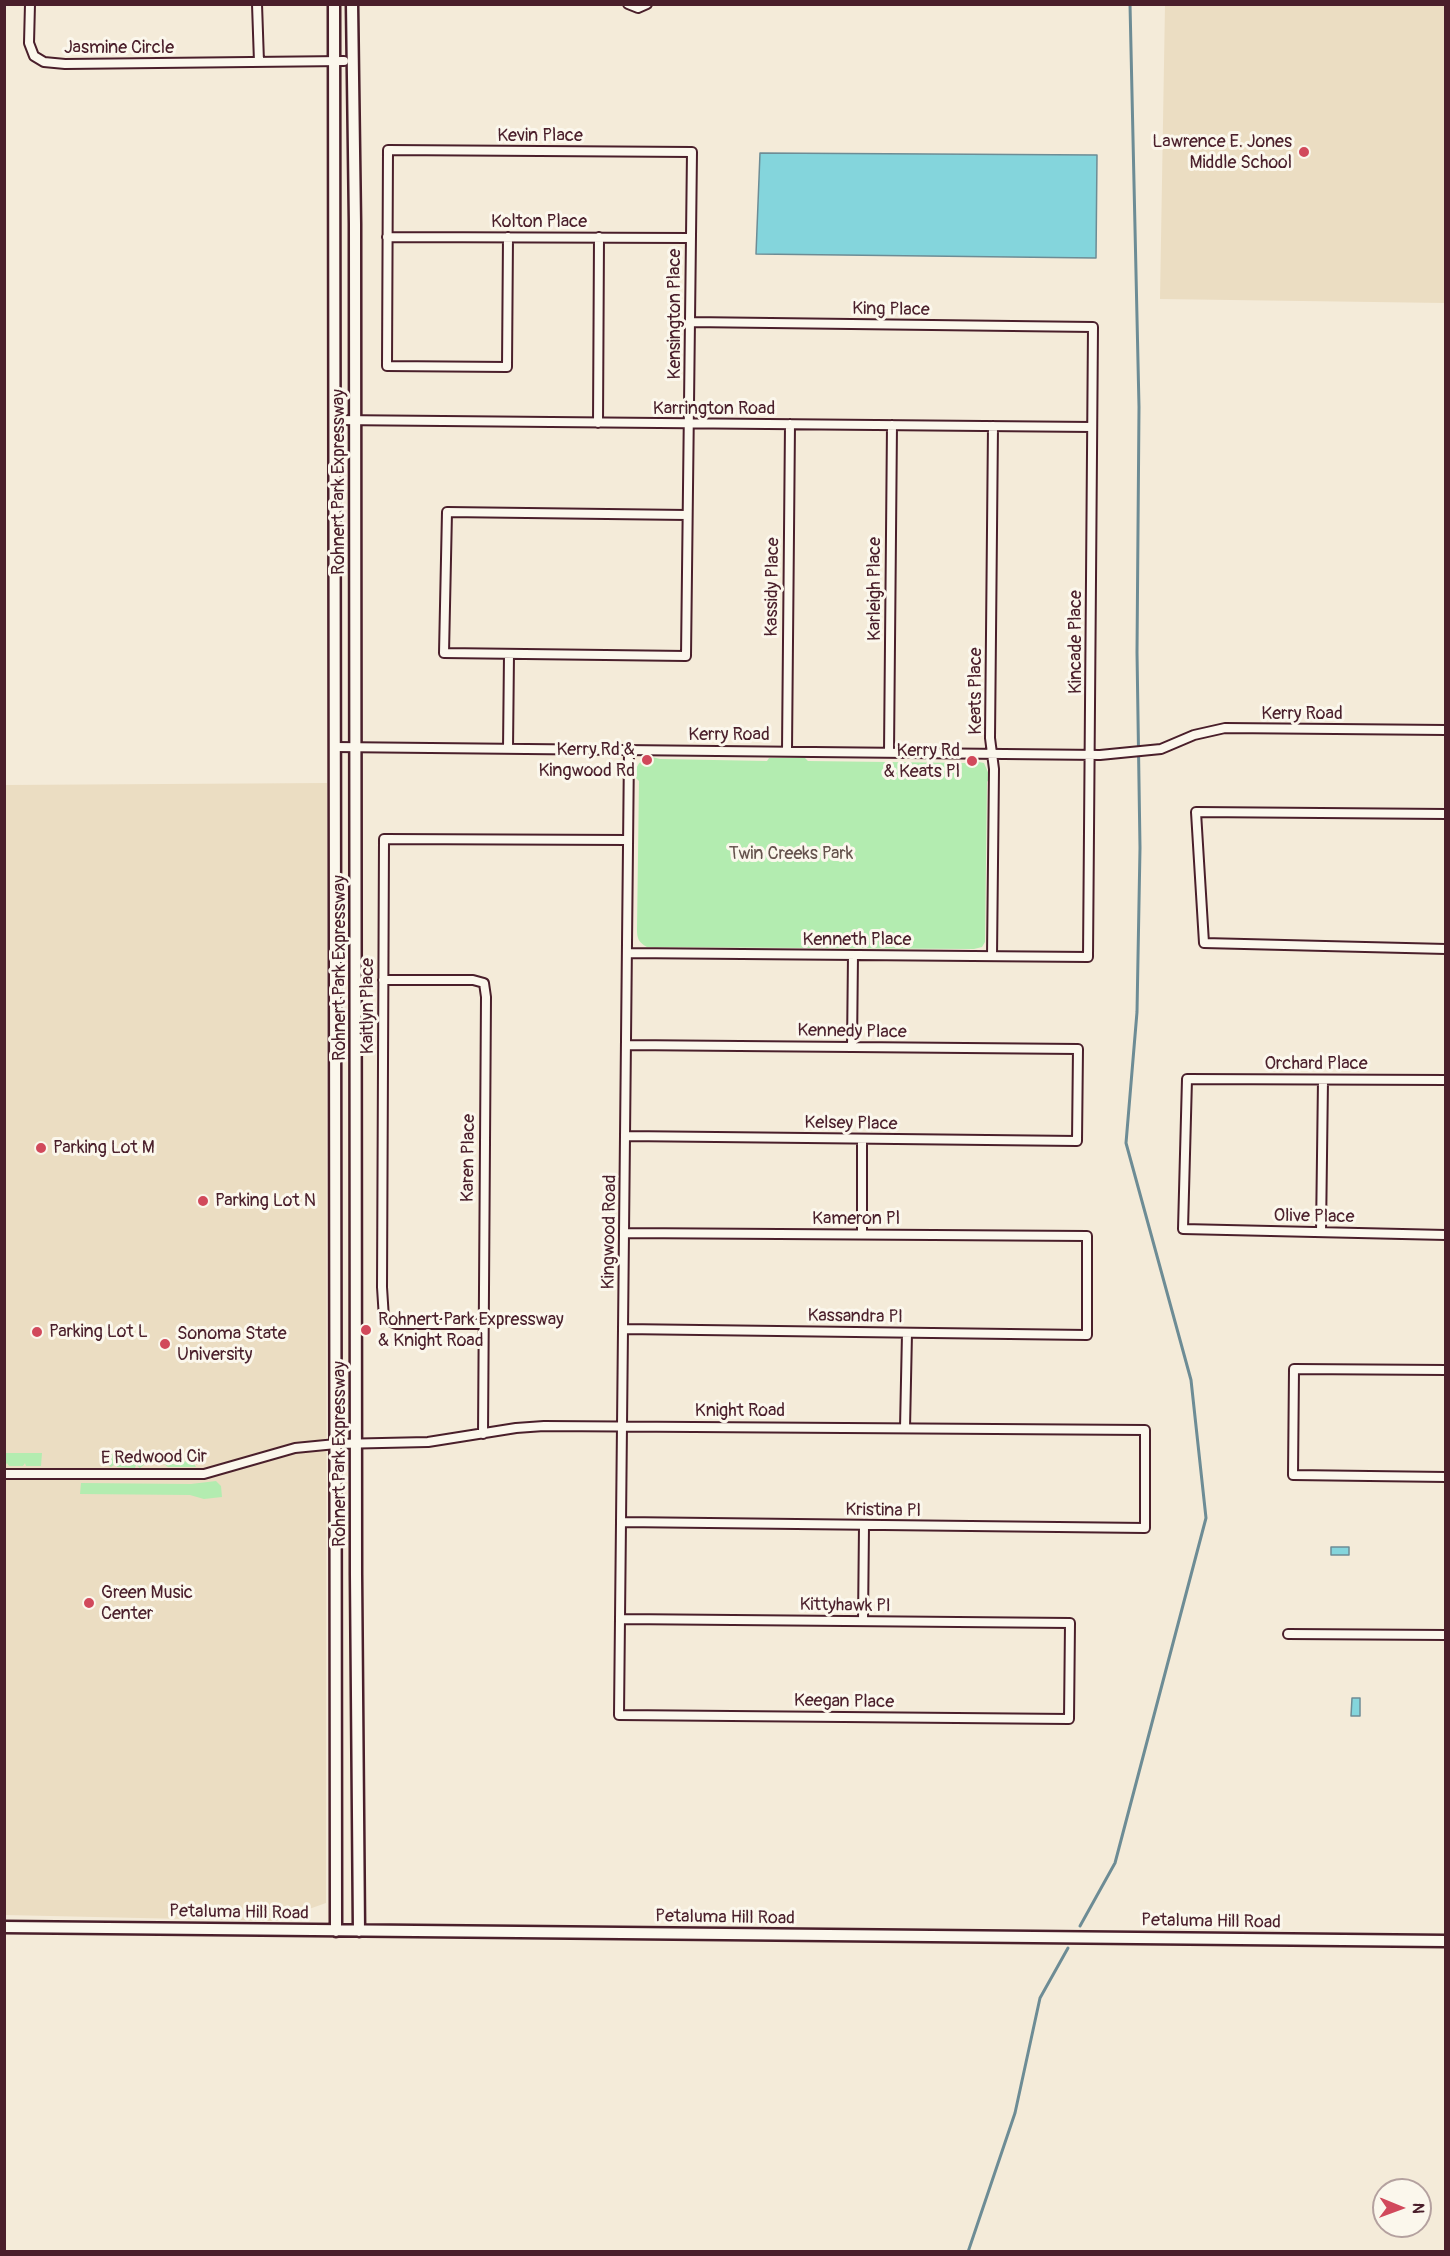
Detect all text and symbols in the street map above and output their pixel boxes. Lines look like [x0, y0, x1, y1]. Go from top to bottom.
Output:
street label: Jasmine Circle [64, 37, 174, 59]
street label: Kevin Place [497, 125, 583, 147]
place label: Lawrence E. Jones Middle School [1152, 131, 1292, 174]
marker: Lawrence E. Jones Middle School [1297, 145, 1311, 159]
street label: Kolton Place [491, 211, 587, 233]
street label: Kensington Place [664, 249, 686, 379]
street label: King Place [852, 299, 930, 321]
street label: Rohnert Park Expressway [328, 389, 350, 575]
street label: Karrington Road [653, 398, 775, 420]
street label: Kassidy Place [761, 537, 785, 637]
street label: Karleigh Place [864, 537, 886, 641]
street label: Kincade Place [1065, 590, 1087, 694]
street label: Keats Place [965, 647, 987, 735]
street label: Kerry Road [1261, 703, 1343, 725]
street label: Kerry Road [688, 724, 770, 746]
place label: Kerry Rd & Kingwood Rd [538, 739, 635, 782]
place label: Kerry Rd & Keats Pl [884, 740, 960, 783]
marker: Kerry Rd & Kingwood Rd [640, 753, 654, 767]
marker: Kerry Rd & Keats Pl [965, 754, 979, 768]
park label: Twin Creeks Park [729, 843, 853, 865]
street label: Rohnert Park Expressway [329, 875, 351, 1061]
street label: Kenneth Place [803, 929, 911, 951]
street label: Kaitlyn Place [357, 958, 379, 1054]
street label: Kennedy Place [797, 1020, 907, 1044]
street label: Orchard Place [1264, 1053, 1368, 1075]
street label: Kelsey Place [804, 1112, 898, 1136]
street label: Karen Place [457, 1114, 481, 1202]
place label: Parking Lot M [53, 1137, 155, 1159]
marker: Parking Lot M [34, 1141, 48, 1155]
street label: Kingwood Road [598, 1175, 622, 1289]
place label: Parking Lot N [215, 1190, 316, 1212]
marker: Parking Lot N [196, 1194, 210, 1208]
street label: Olive Place [1273, 1205, 1355, 1229]
street label: Kameron Pl [812, 1208, 900, 1230]
street label: Kassandra Pl [807, 1305, 903, 1329]
place label: Rohnert Park Expressway & Knight Road [378, 1309, 564, 1352]
place label: Parking Lot L [49, 1321, 148, 1343]
place label: Sonoma State University [177, 1323, 287, 1366]
marker: Rohnert Park Expressway & Knight Road [359, 1323, 373, 1337]
marker: Parking Lot L [30, 1325, 44, 1339]
marker: Sonoma State University [158, 1337, 172, 1351]
street label: Rohnert Park Expressway [329, 1361, 351, 1547]
street label: Knight Road [695, 1400, 785, 1422]
street label: E Redwood Cir [101, 1446, 207, 1470]
street label: Kristina Pl [845, 1500, 921, 1522]
place label: Green Music Center [101, 1582, 193, 1624]
street label: Kittyhawk Pl [799, 1594, 891, 1618]
marker: Green Music Center [82, 1596, 96, 1610]
street label: Keegan Place [794, 1690, 894, 1714]
street label: Petaluma Hill Road [169, 1901, 309, 1925]
street label: Petaluma Hill Road [655, 1906, 795, 1930]
street label: Petaluma Hill Road [1141, 1910, 1281, 1934]
north arrow [1372, 2178, 1432, 2238]
text: N [1408, 2203, 1428, 2214]

